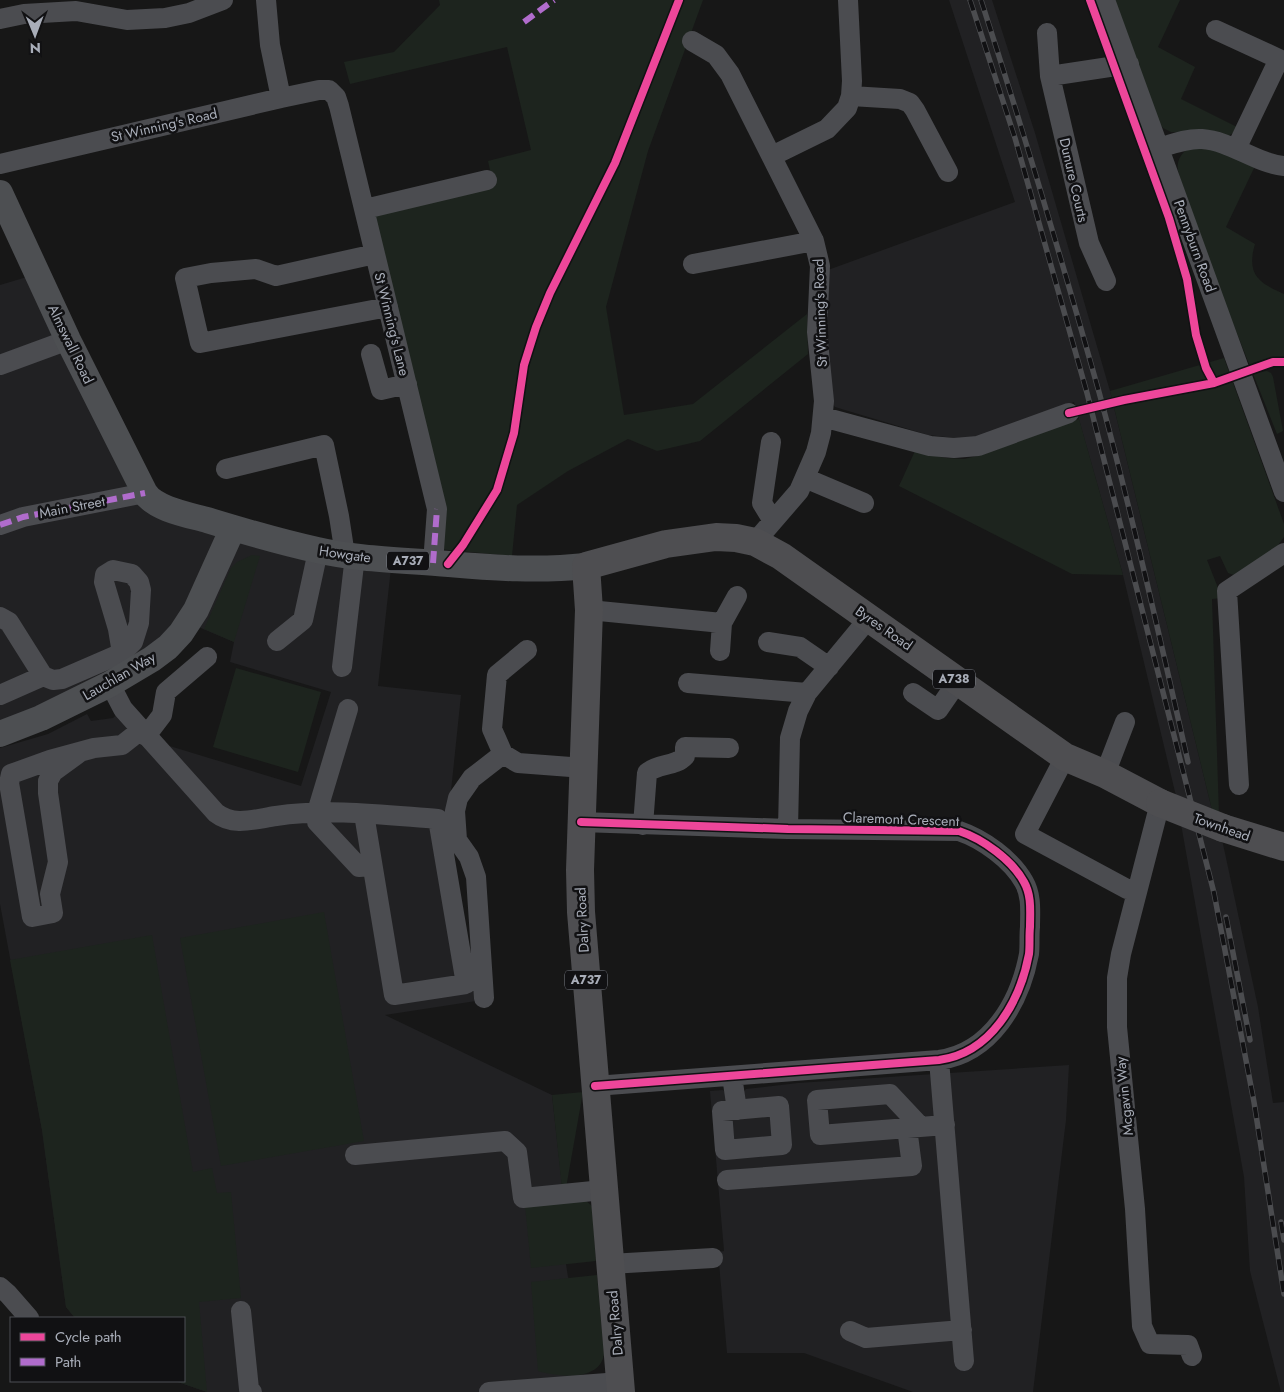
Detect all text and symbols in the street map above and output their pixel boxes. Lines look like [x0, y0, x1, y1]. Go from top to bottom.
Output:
north arrow [10, 10, 60, 60]
text: N [29, 38, 41, 58]
street label: St Winning's Road [109, 103, 219, 147]
street label: Dunure Courts [1055, 136, 1093, 224]
street label: Pennyburn Road [1169, 197, 1221, 295]
street label: St Winning's Road [808, 258, 832, 368]
street label: St Winning's Lane [369, 270, 415, 378]
street label: Almswall Road [43, 301, 99, 387]
street label: Main Street [37, 491, 107, 523]
street label: Howgate [318, 540, 372, 568]
road number: A737 [387, 552, 429, 570]
street label: Byres Road [851, 601, 917, 655]
street label: Lauchlan Way [79, 647, 160, 705]
road number: A738 [933, 670, 975, 689]
street label: Claremont Crescent [842, 807, 960, 831]
street label: Townhead [1191, 808, 1253, 846]
street label: Dalry Road [570, 887, 594, 953]
road number: A737 [565, 970, 607, 990]
street label: Mcgavin Way [1110, 1055, 1138, 1136]
street label: Dalry Road [602, 1290, 628, 1356]
legend [10, 1317, 185, 1382]
text: Cycle path [55, 1326, 122, 1348]
text: Path [55, 1351, 81, 1373]

